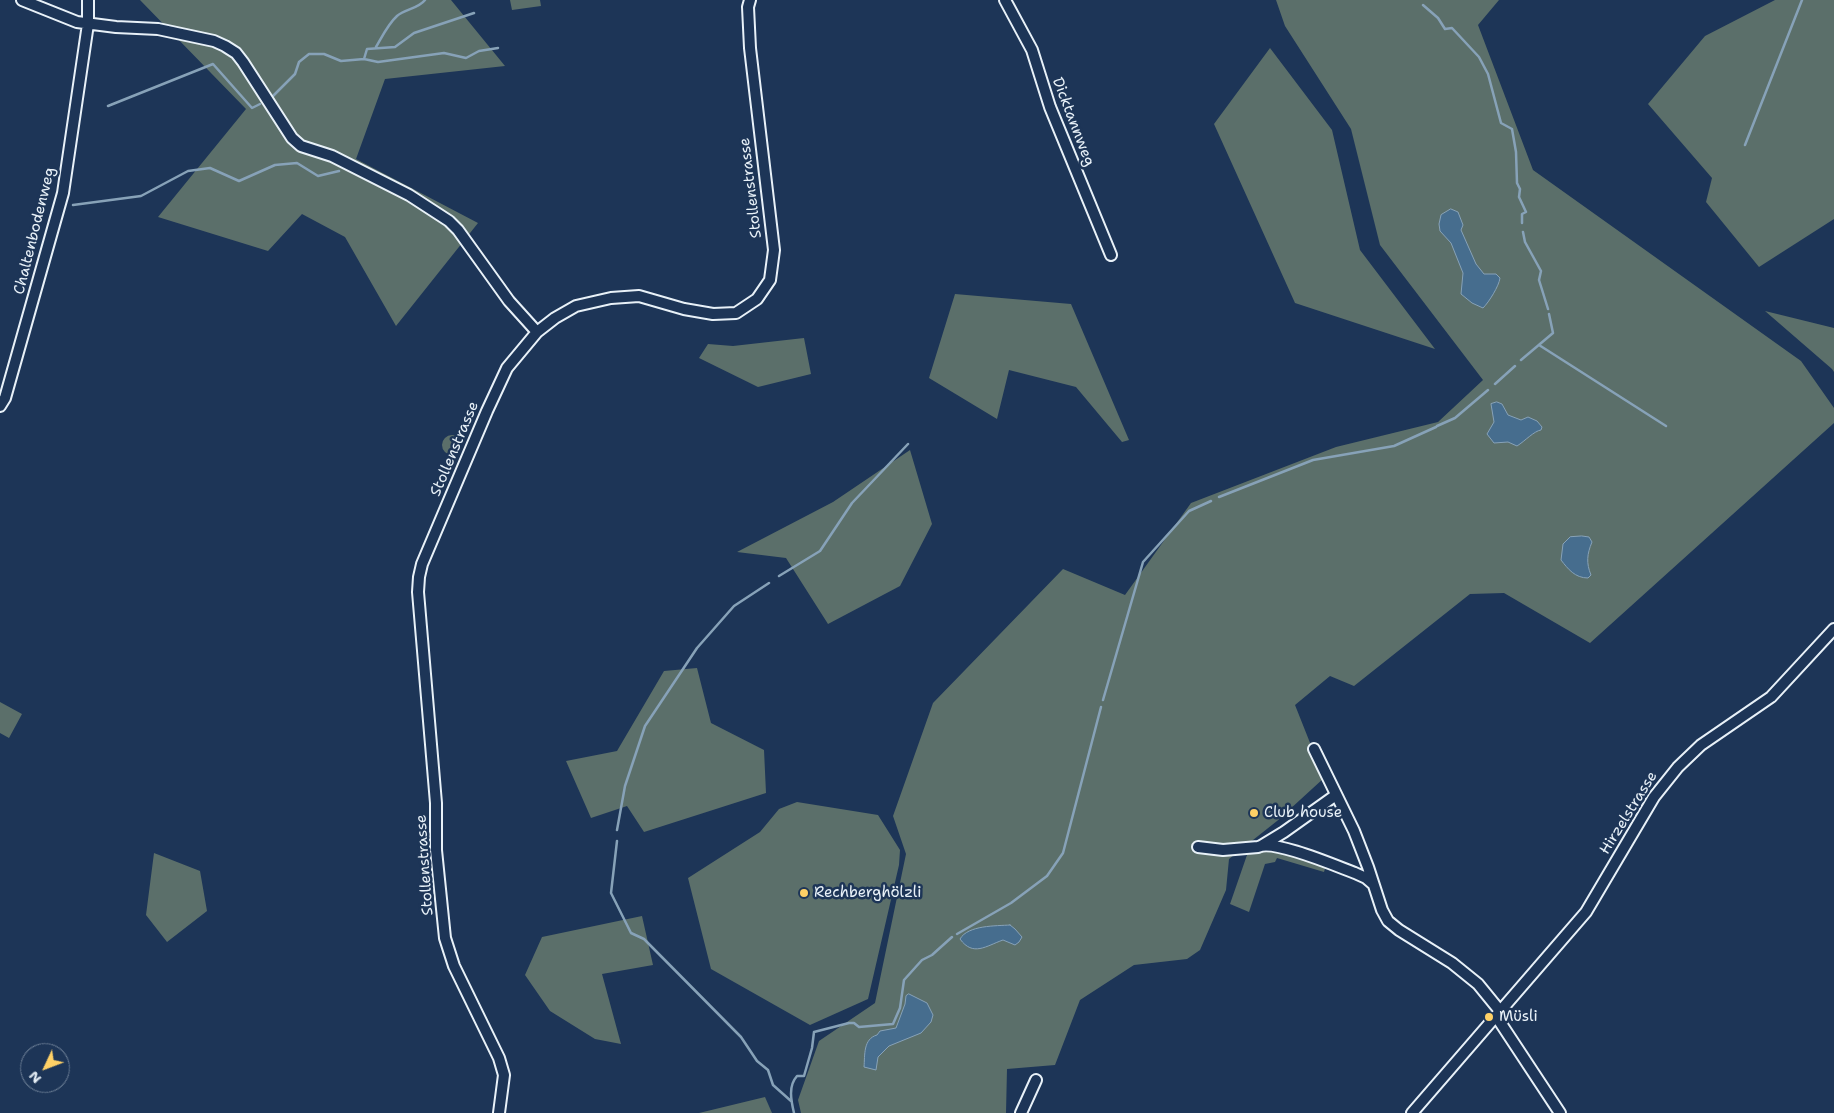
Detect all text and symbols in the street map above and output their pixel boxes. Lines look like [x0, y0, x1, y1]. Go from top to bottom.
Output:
street label: Dicktannweg [1048, 75, 1098, 169]
street label: Stollenstrasse [736, 137, 766, 239]
street label: Chaltenbodenweg [10, 166, 60, 296]
street label: Stollenstrasse [427, 399, 483, 499]
street label: Hirzelstrasse [1596, 768, 1662, 858]
place label: Club house [1264, 804, 1342, 822]
marker: Club house [1248, 807, 1260, 819]
street label: Stollenstrasse [412, 814, 438, 916]
place label: Rechberghölzli [814, 884, 921, 902]
marker: Rechberghölzli [798, 887, 810, 899]
place label: Müsli [1499, 1008, 1538, 1026]
marker: Müsli [1483, 1011, 1495, 1023]
north arrow [20, 1043, 70, 1093]
text: N [24, 1067, 45, 1088]

